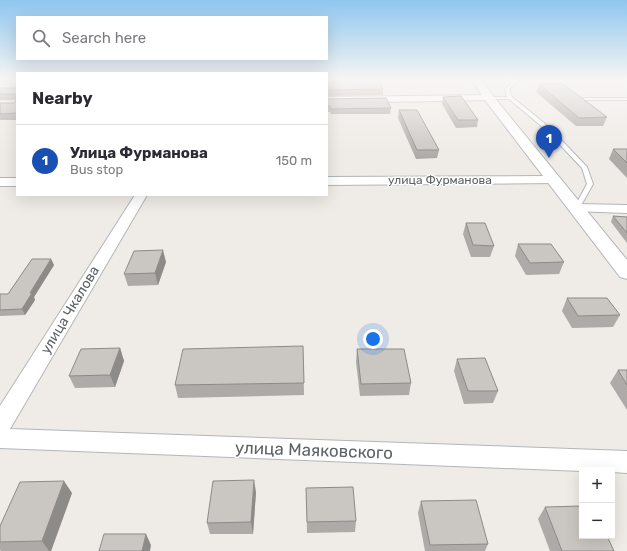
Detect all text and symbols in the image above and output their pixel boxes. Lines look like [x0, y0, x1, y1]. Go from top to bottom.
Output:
search box [16, 16, 328, 60]
icon: search [30, 27, 52, 49]
text: Search here [62, 29, 146, 47]
text: Nearby [32, 88, 93, 108]
pin: 1 [536, 125, 562, 158]
text: Улица Фурманова [70, 144, 208, 162]
text: 1 [42, 153, 48, 168]
text: 150 m [276, 153, 312, 168]
text: Bus stop [70, 162, 123, 177]
street label: улица Фурманова [388, 173, 492, 187]
street label: улица Чкалова [37, 263, 103, 357]
your location [363, 329, 383, 349]
street label: улица Маяковского [235, 437, 393, 463]
map controls [579, 467, 615, 539]
button: + [579, 467, 615, 503]
button: − [579, 503, 615, 539]

